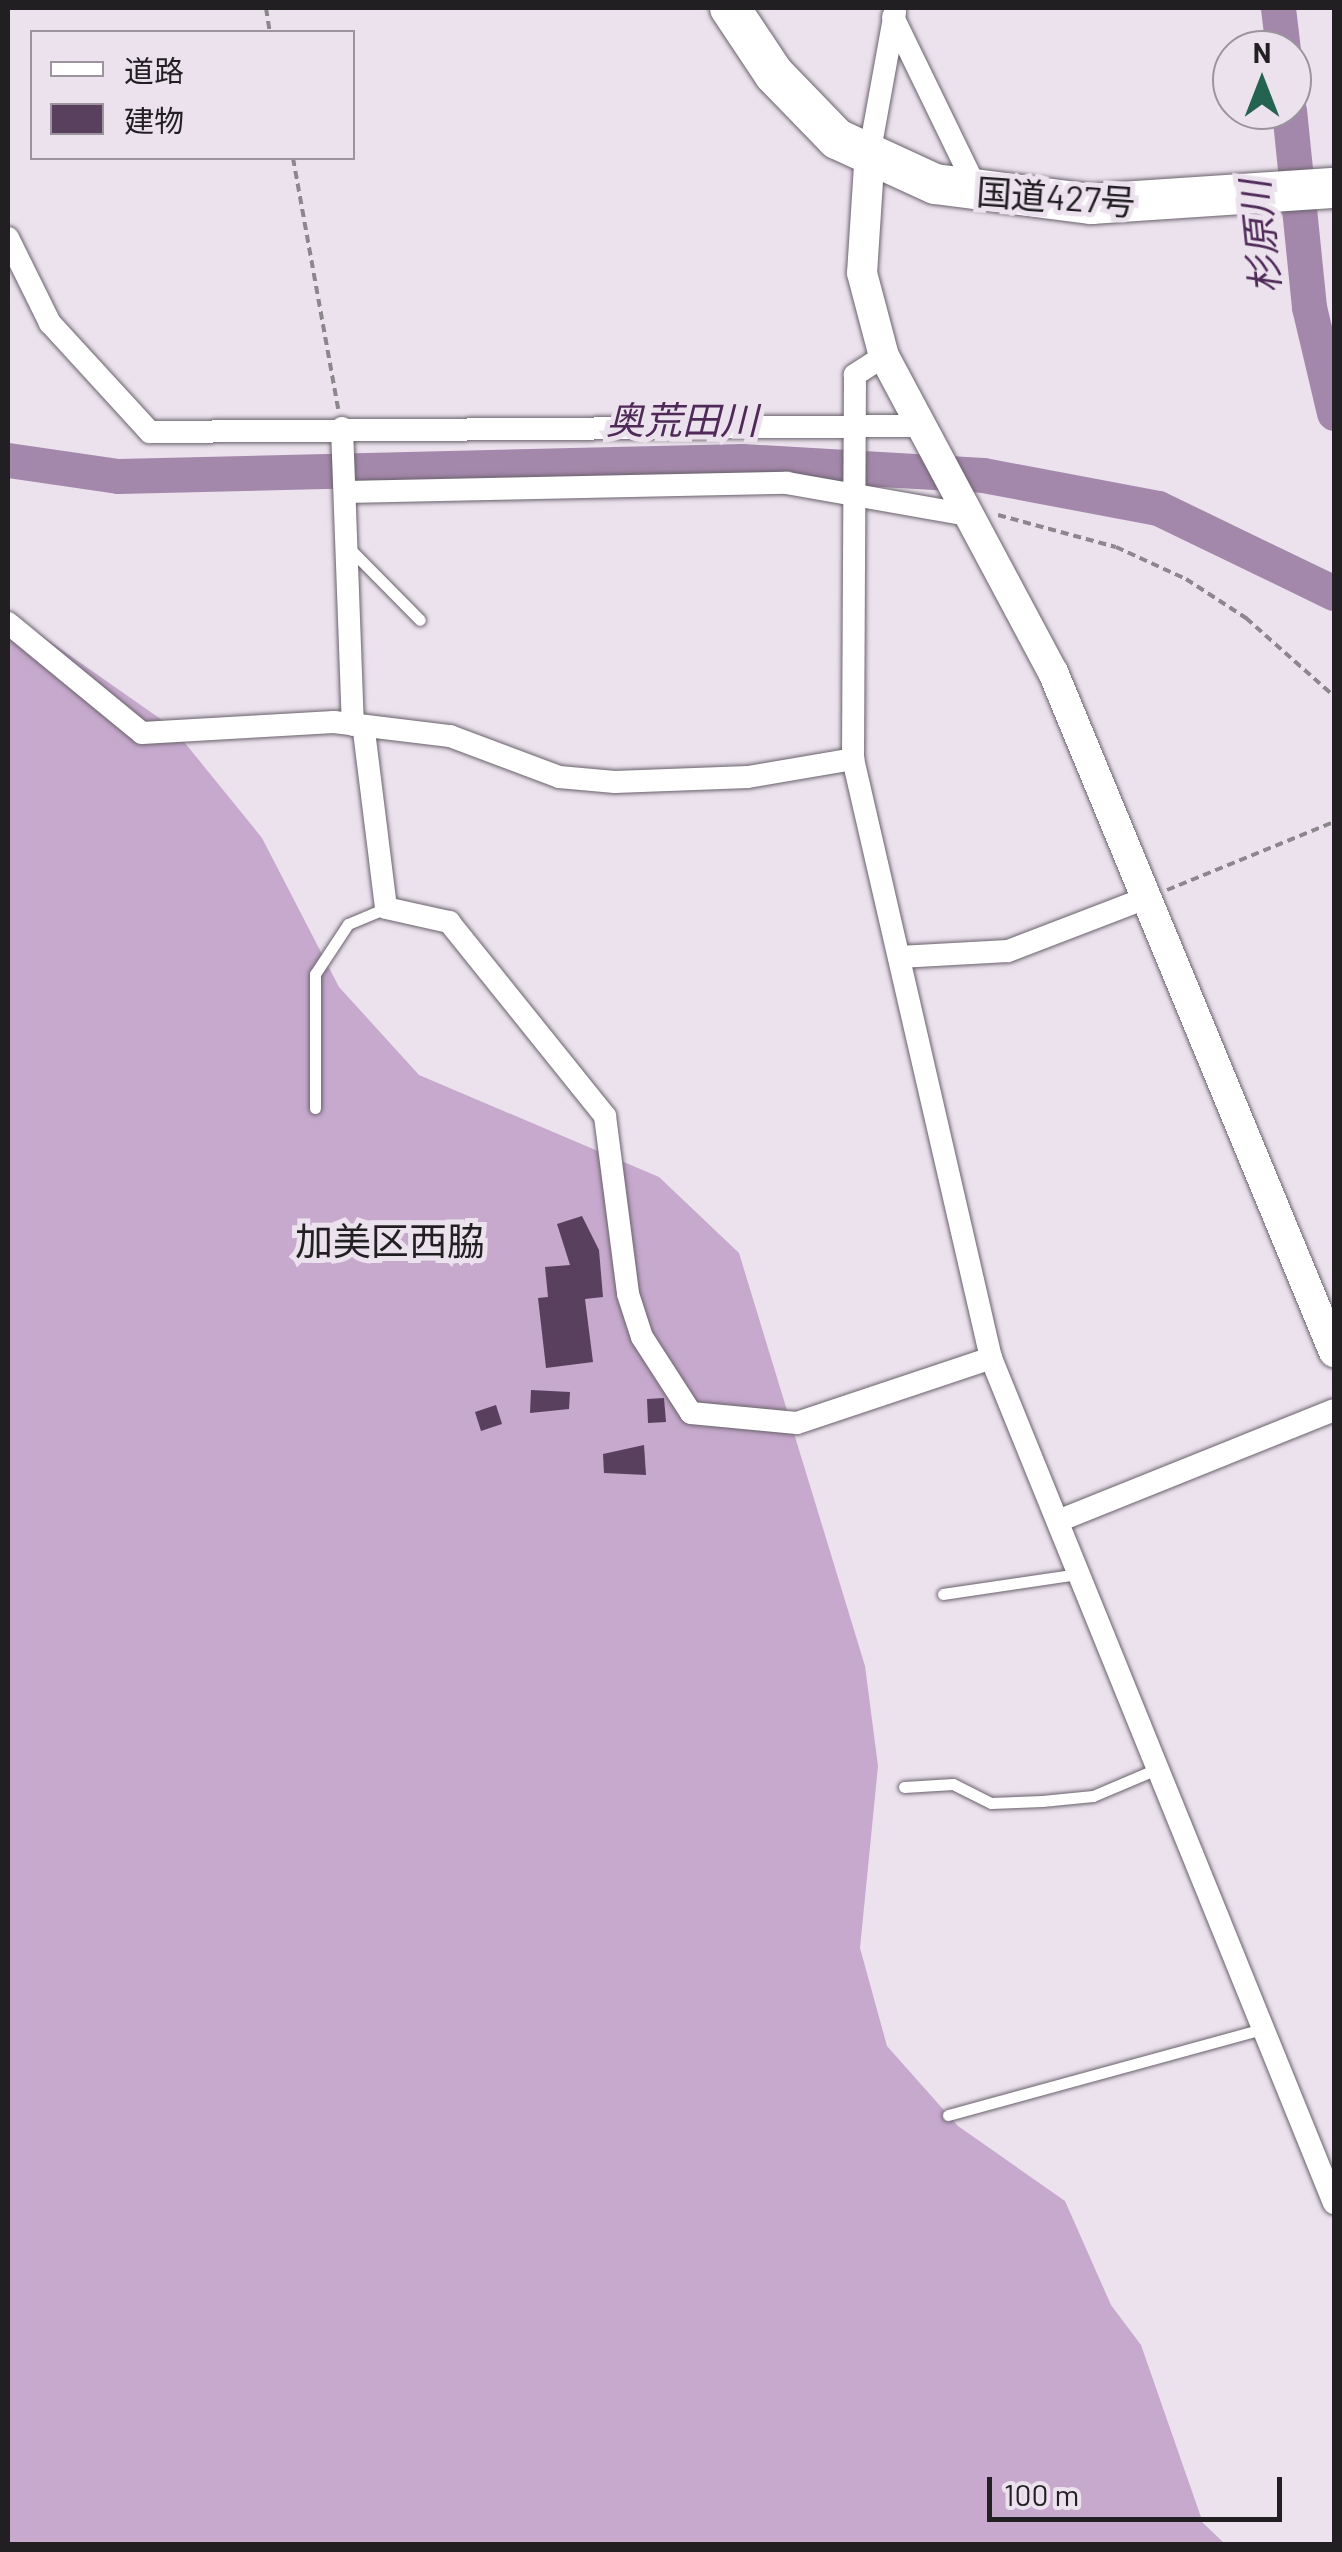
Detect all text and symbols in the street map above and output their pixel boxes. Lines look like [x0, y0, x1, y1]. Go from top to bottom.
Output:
legend [30, 30, 355, 160]
north arrow [1212, 30, 1312, 130]
text: N [1253, 35, 1271, 69]
text: 道路 [124, 52, 184, 88]
text: 建物 [124, 102, 184, 138]
street label: 国道427号 [975, 169, 1137, 223]
water label: 杉原川 [1231, 178, 1289, 296]
water label: 奥荒田川 [606, 397, 758, 443]
district label: 加美区西脇 [295, 1218, 485, 1264]
scale bar [992, 2457, 1287, 2519]
text: 100 m [1004, 2476, 1079, 2512]

